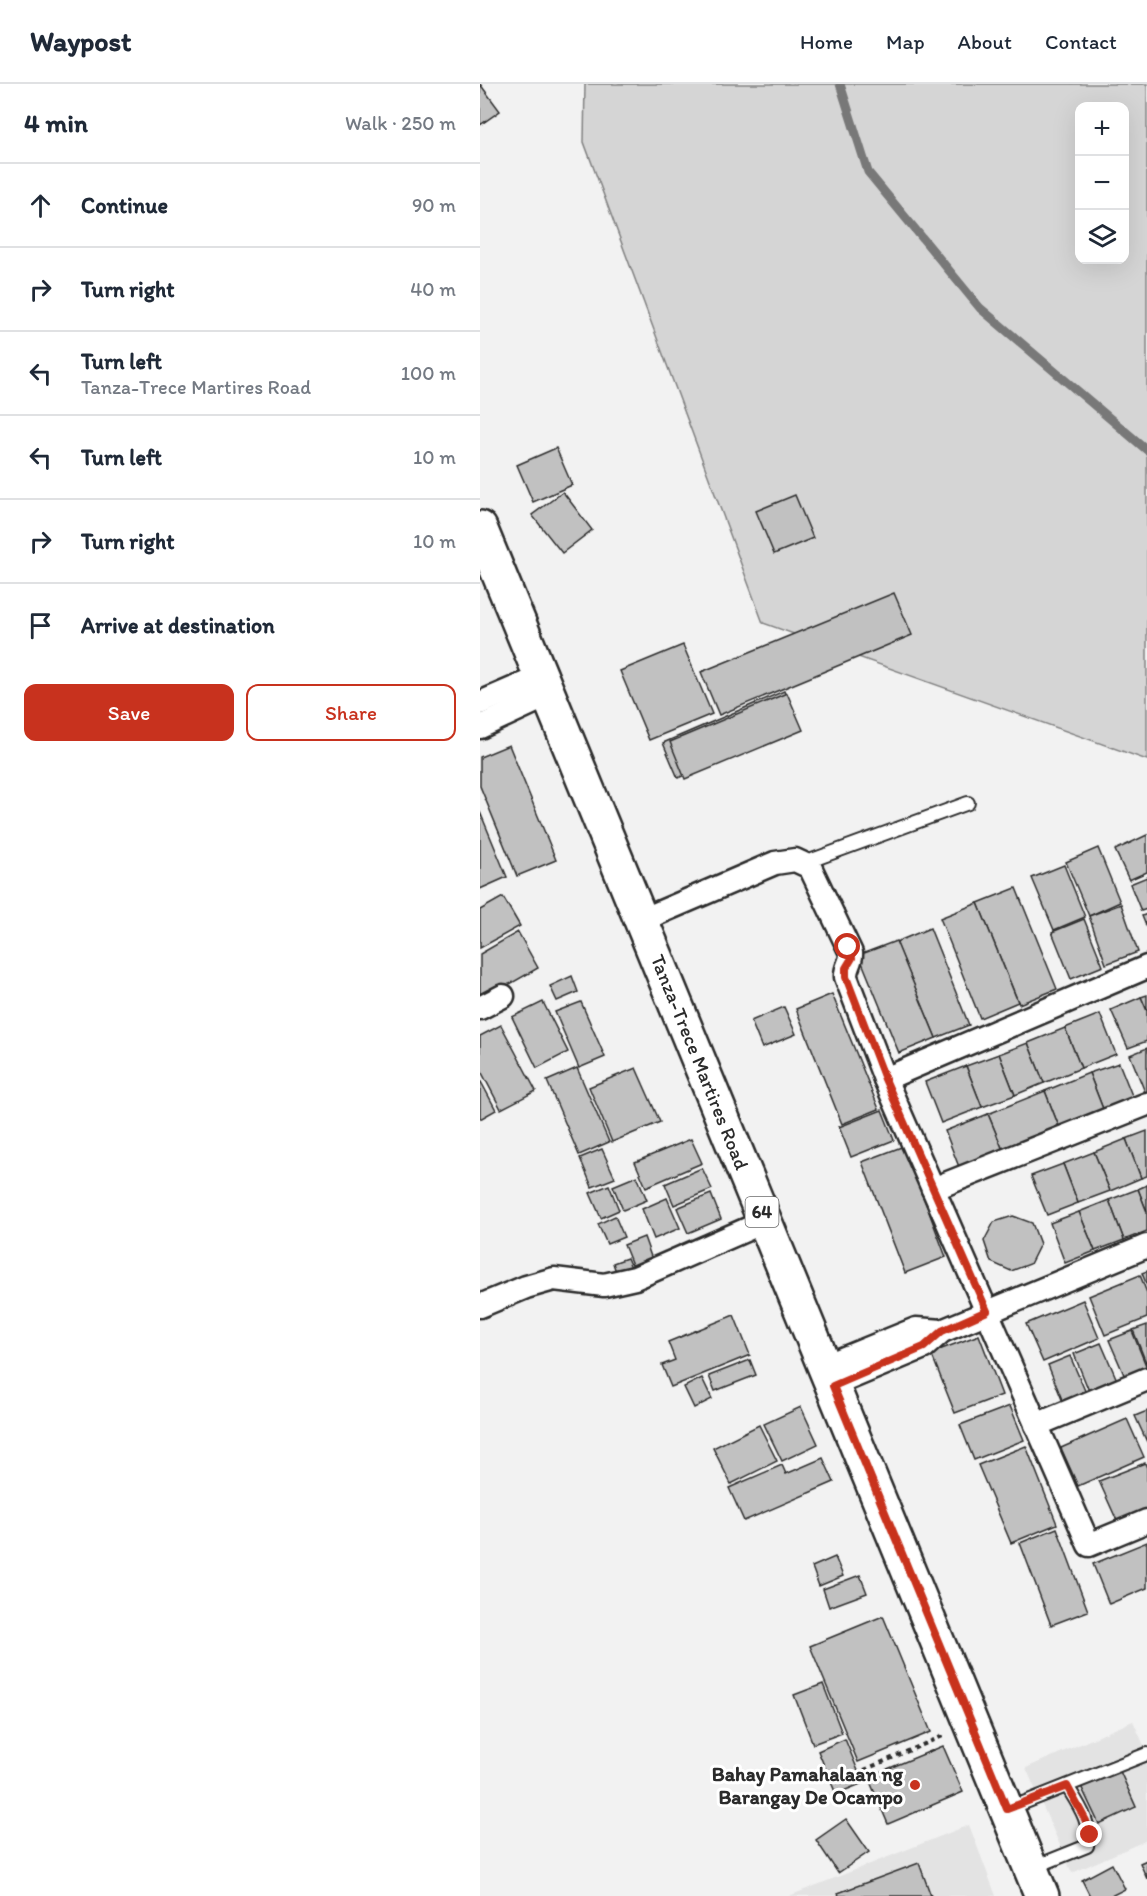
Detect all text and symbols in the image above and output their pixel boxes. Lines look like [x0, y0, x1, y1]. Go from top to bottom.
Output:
text: Waypost [30, 24, 132, 58]
text: Home [800, 29, 853, 54]
text: Map [886, 29, 925, 54]
text: About [958, 29, 1012, 54]
text: Contact [1045, 29, 1117, 54]
map controls [1075, 102, 1129, 264]
button: + [1075, 102, 1129, 156]
text: 4 min [24, 107, 88, 139]
text: Walk · 250 m [345, 111, 456, 135]
button: − [1075, 156, 1129, 210]
icon: ahead [24, 189, 57, 222]
text: Continue [81, 192, 168, 219]
text: 90 m [412, 193, 456, 217]
button: layers [1075, 210, 1129, 264]
icon: right [24, 273, 57, 306]
text: Turn right [81, 276, 175, 303]
text: 40 m [410, 277, 456, 301]
text: Turn left [81, 348, 162, 375]
icon: left [24, 357, 57, 390]
text: 100 m [401, 361, 456, 385]
text: Tanza-Trece Martires Road [81, 375, 311, 399]
icon: left [24, 441, 57, 474]
text: Turn left [81, 444, 162, 471]
text: 10 m [413, 445, 456, 469]
icon: right [24, 525, 57, 558]
text: Turn right [81, 528, 175, 555]
text: 10 m [413, 529, 456, 553]
icon: arrive [24, 609, 57, 642]
text: Arrive at destination [81, 612, 275, 639]
button: Save [24, 684, 234, 741]
button: Share [246, 684, 456, 741]
route start [834, 933, 860, 959]
street label: Tanza-Trece Martires Road [646, 951, 754, 1173]
road number: 64 [746, 1197, 778, 1227]
place label: Bahay Pamahalaan ng Barangay De Ocampo [712, 1762, 904, 1810]
marker: Bahay Pamahalaan ng Barangay De Ocampo [908, 1778, 922, 1792]
route end [1076, 1821, 1102, 1847]

